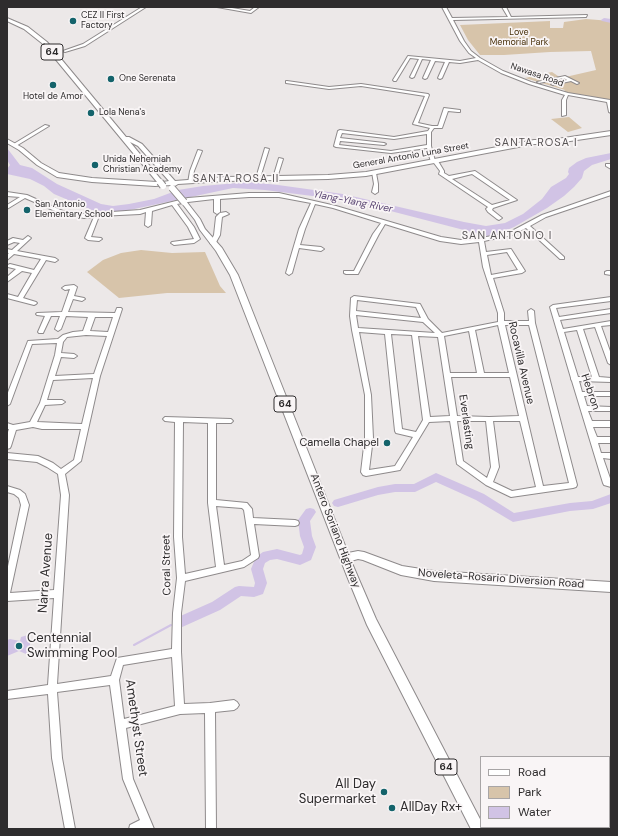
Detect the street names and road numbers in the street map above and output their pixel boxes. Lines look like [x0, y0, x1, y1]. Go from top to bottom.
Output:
road number: 64 [41, 44, 63, 60]
street label: Nawasa Road [509, 61, 565, 89]
street label: General Antonio Luna Street [352, 140, 470, 172]
street label: Rocavilla Avenue [505, 320, 537, 406]
street label: Hebron [578, 372, 602, 412]
street label: Everlasting [456, 394, 476, 450]
road number: 64 [274, 396, 296, 412]
street label: Antero Soriano Highway [307, 472, 363, 590]
street label: Narra Avenue [35, 532, 57, 614]
street label: Coral Street [160, 534, 174, 596]
street label: Noveleta-Rosario Diversion Road [418, 567, 584, 591]
street label: Amethyst Street [121, 678, 151, 778]
road number: 64 [435, 759, 457, 775]

